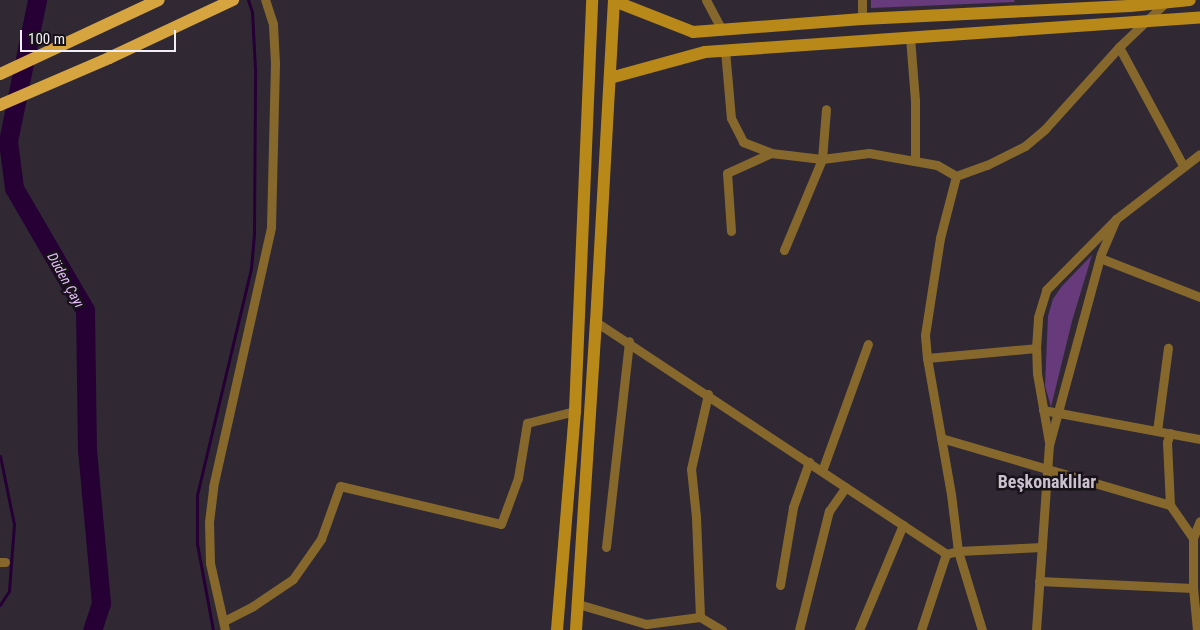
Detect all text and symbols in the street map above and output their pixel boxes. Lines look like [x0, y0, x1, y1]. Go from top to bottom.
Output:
scale bar [22, 20, 179, 52]
text: 100 m [28, 30, 65, 48]
water label: Düden Çayı [44, 250, 88, 310]
district label: Beşkonaklılar [998, 471, 1096, 493]

